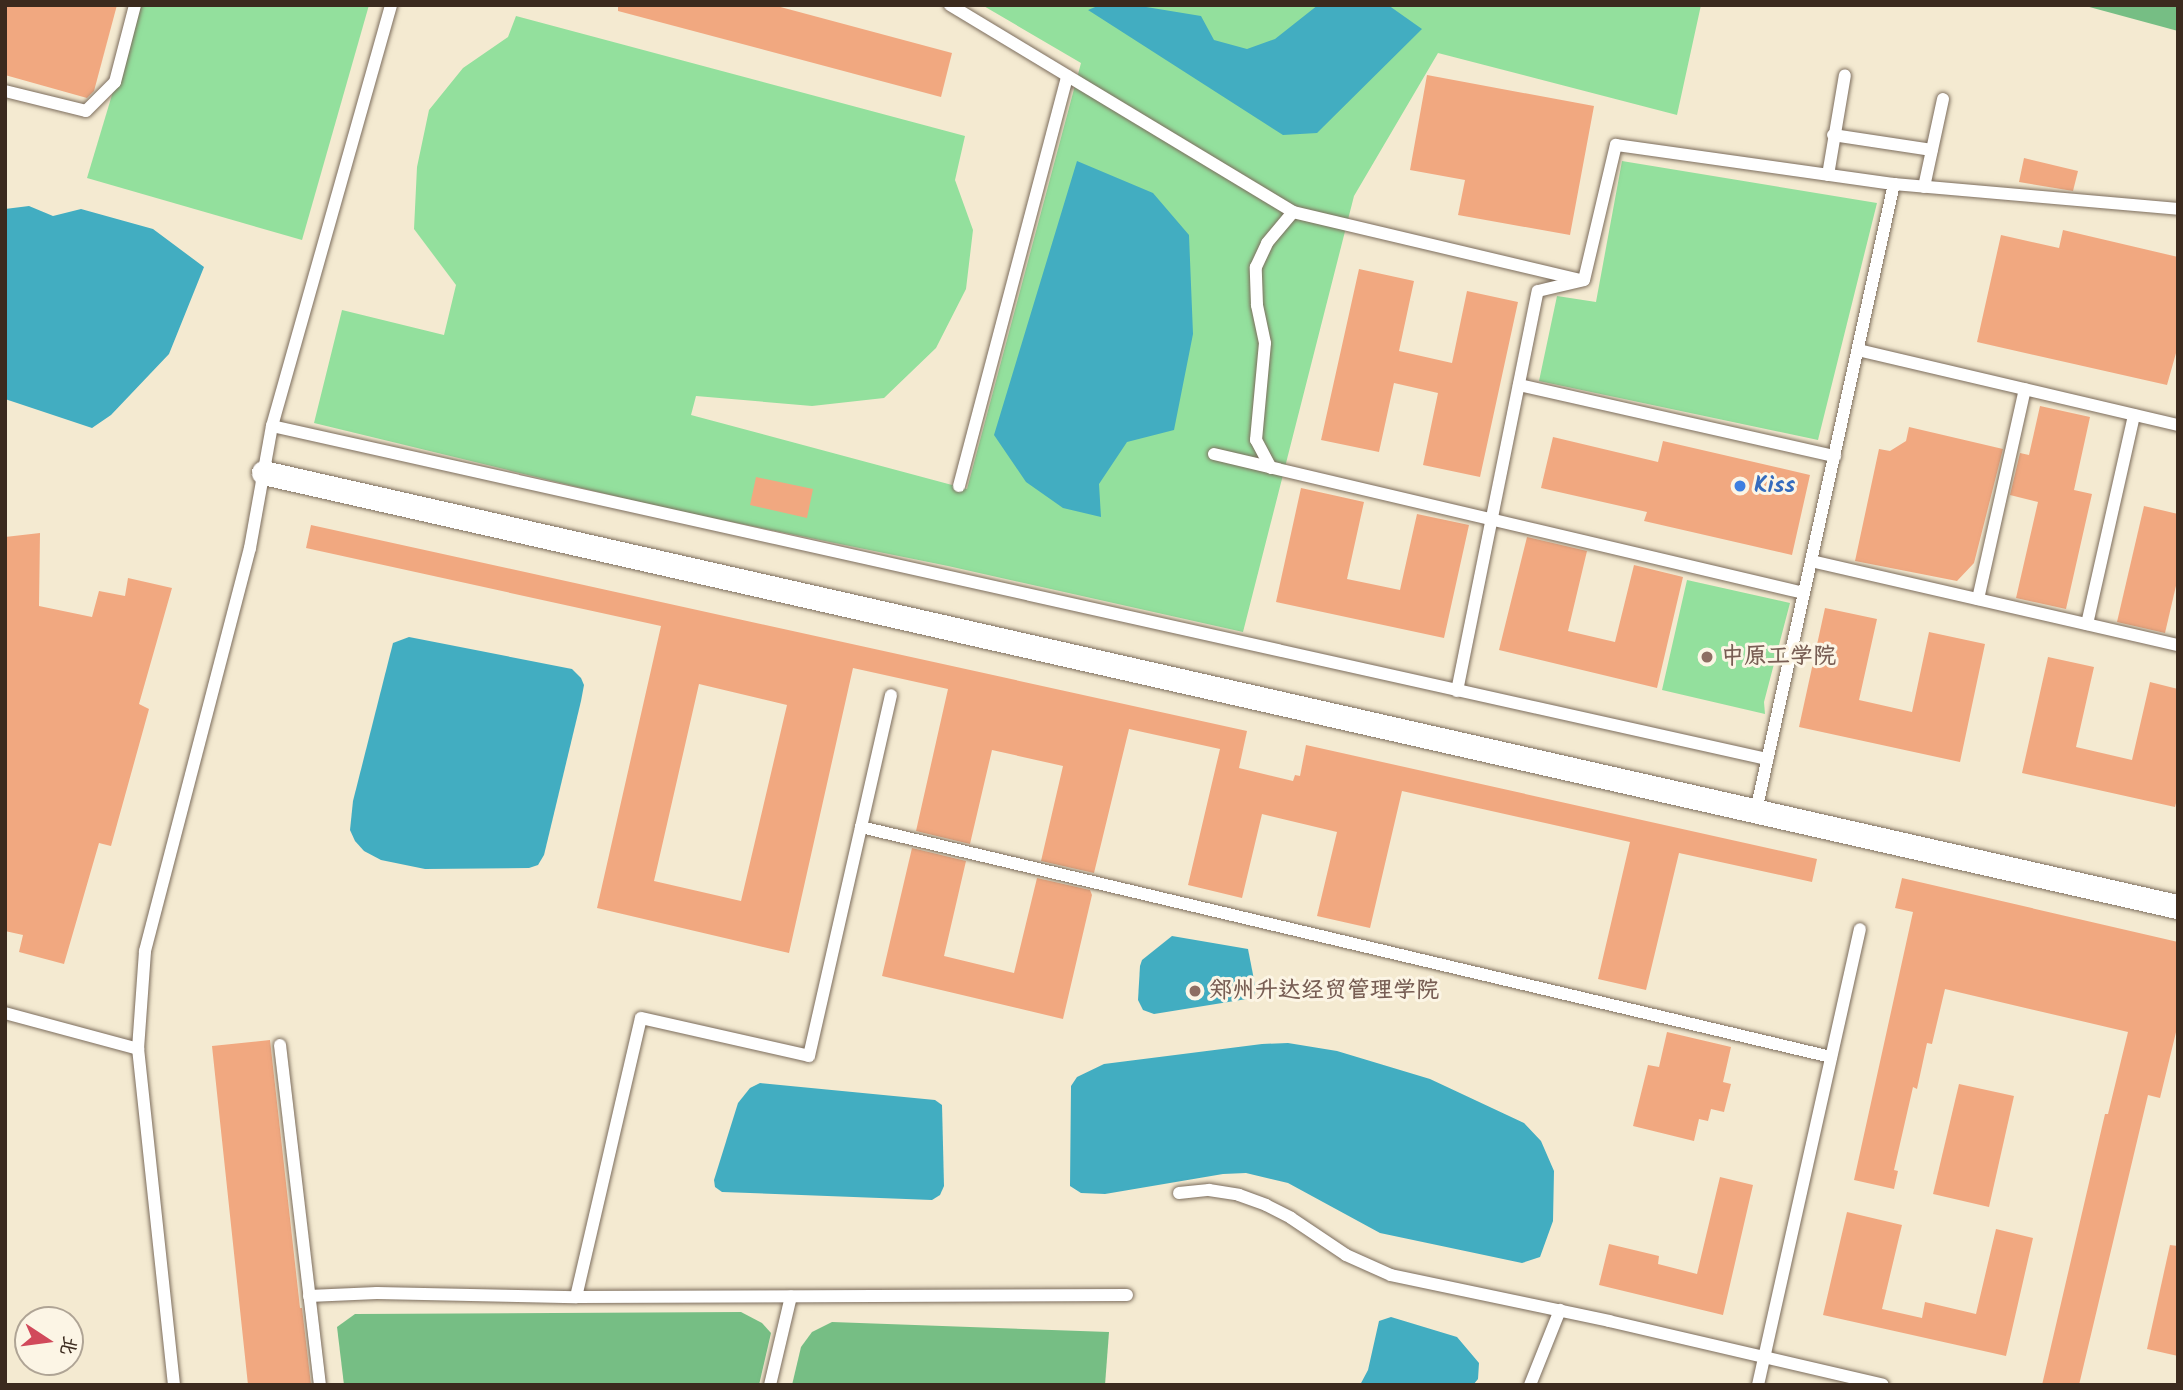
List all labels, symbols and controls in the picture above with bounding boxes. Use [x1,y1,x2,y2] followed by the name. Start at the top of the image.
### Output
[1754,472,1795,500] place label: Kiss
[1732,478,1748,494] marker: Kiss
[1721,643,1836,671] place label: 中原工学院
[1699,649,1715,665] marker: 中原工学院
[1209,977,1439,1005] place label: 郑州升达经贸管理学院
[1187,983,1203,999] marker: 郑州升达经贸管理学院
[14,1306,84,1376] north arrow
[51,1333,84,1358] text: 北

